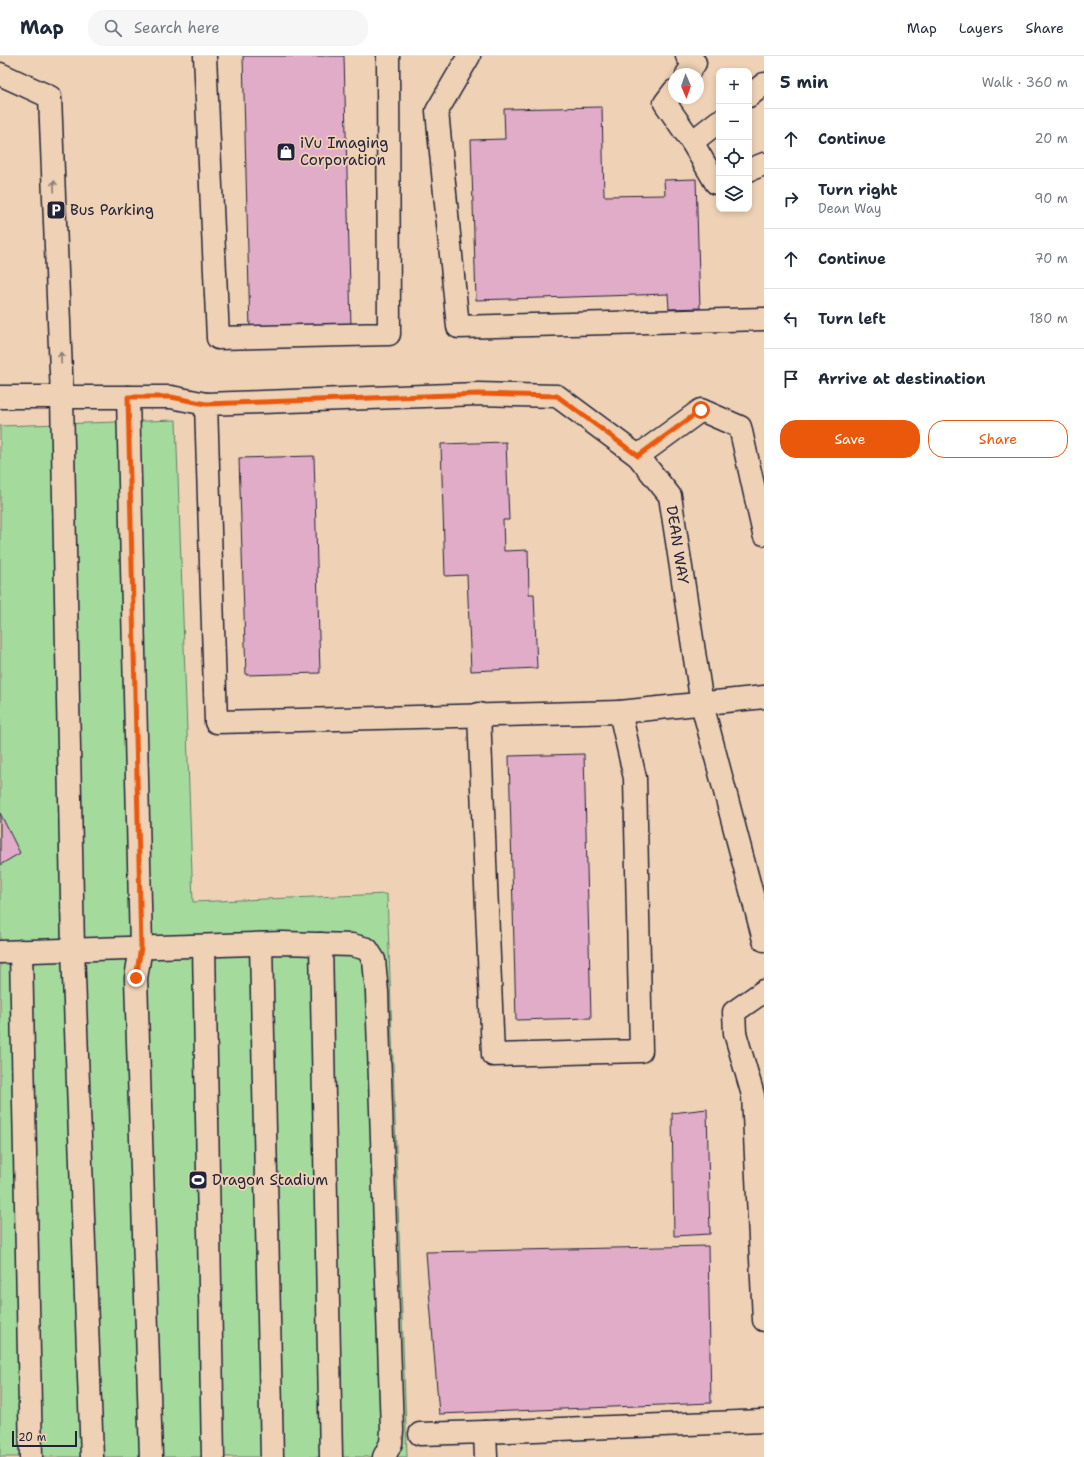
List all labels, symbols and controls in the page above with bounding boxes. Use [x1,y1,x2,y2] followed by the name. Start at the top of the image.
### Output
[88,10,368,46] search box
[20,15,64,40] text: Map
[102,17,124,39] icon: search
[134,18,220,38] text: Search here
[907,19,937,37] text: Map
[959,19,1003,37] text: Layers
[1025,19,1064,37] text: Share
[668,68,704,104] north arrow
[716,68,752,212] map controls
[716,68,752,104] button: +
[780,71,828,93] text: 5 min
[982,74,1068,91] text: Walk · 360 m
[716,104,752,140] button: −
[780,128,802,150] icon: ahead
[818,129,886,149] text: Continue
[1035,130,1068,147] text: 20 m
[300,133,388,170] place label: iVu Imaging Corporation
[716,140,752,176] button: locate
[275,141,297,163] shop icon: iVu Imaging Corporation
[716,176,752,212] button: layers
[50,180,57,193] one-way arrow
[818,180,898,200] text: Turn right
[780,188,802,210] icon: right
[1034,190,1068,207] text: 90 m
[45,199,67,221] parking icon: Bus Parking
[70,200,154,220] place label: Bus Parking
[818,200,881,217] text: Dean Way
[780,248,802,270] icon: ahead
[818,249,886,269] text: Continue
[1034,250,1068,267] text: 70 m
[780,308,802,330] icon: left
[818,309,886,329] text: Turn left
[1029,310,1068,327] text: 180 m
[57,352,64,365] one-way arrow
[780,368,802,390] icon: arrive
[818,369,986,389] text: Arrive at destination
[692,401,710,419] route start
[780,420,920,458] button: Save
[928,420,1068,458] button: Share
[662,504,693,586] street label: DEAN WAY
[127,969,145,987] route end
[187,1169,209,1191] sports icon: Dragon Stadium
[212,1170,328,1190] place label: Dragon Stadium
[12,1429,77,1448] scale bar
[18,1430,46,1445] text: 20 m

